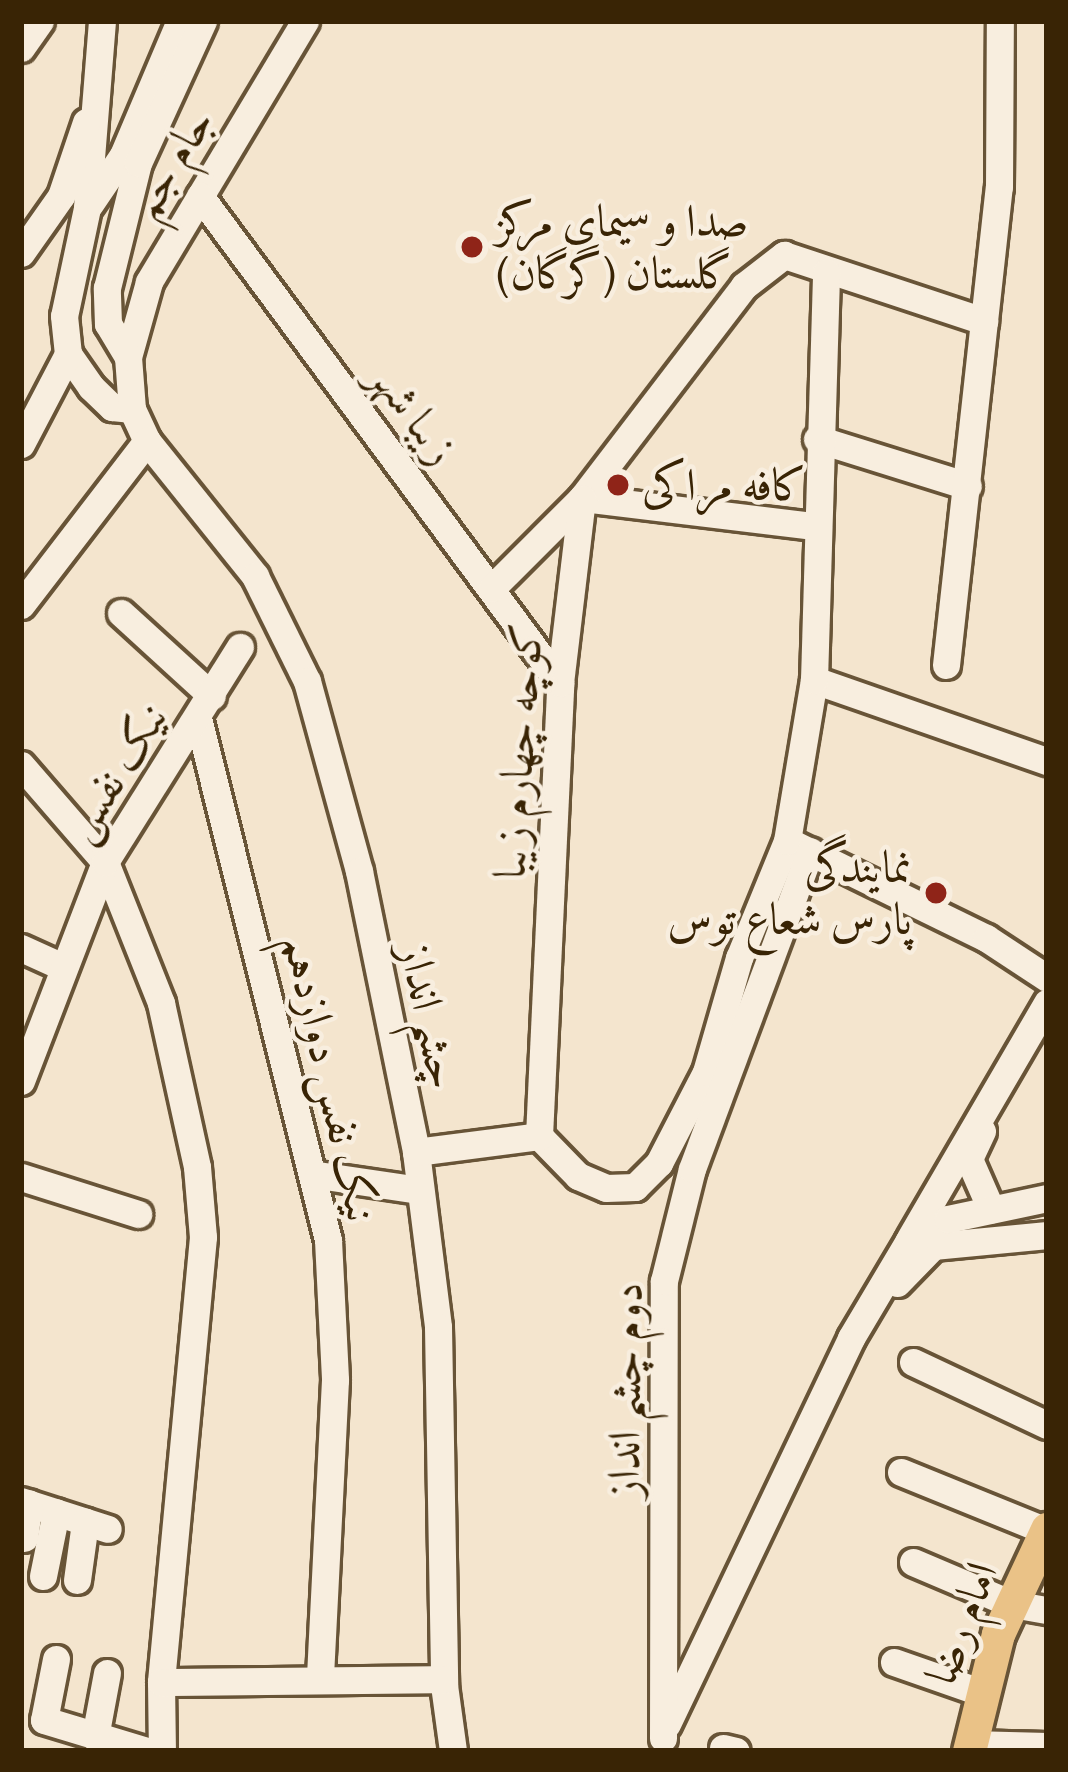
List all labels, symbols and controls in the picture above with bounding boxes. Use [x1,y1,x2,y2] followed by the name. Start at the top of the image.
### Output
[117,98,225,228] street label: جام جم
[496,194,748,300] place label: صدا و سیمای مرکز گلستان (گرگان)
[459,234,485,260] marker: صدا و سیمای مرکز گلستان (گرگان)
[358,351,470,475] street label: زیبا شهر
[642,458,807,512] place label: کافه مراکی
[605,472,631,498] marker: کافه مراکی
[482,621,554,881] street label: کوچه چهارم زیبا
[51,692,179,852] street label: نیک نفس
[667,840,912,946] place label: نمایندگی پارس شعاع توس
[923,880,949,906] marker: نمایندگی پارس شعاع توس
[272,929,390,1227] street label: نیک نفس دوازدهم
[388,938,472,1094] street label: چشم انداز
[596,1282,654,1498] street label: دوم چشم انداز
[913,1554,1009,1692] street label: امام رضا

